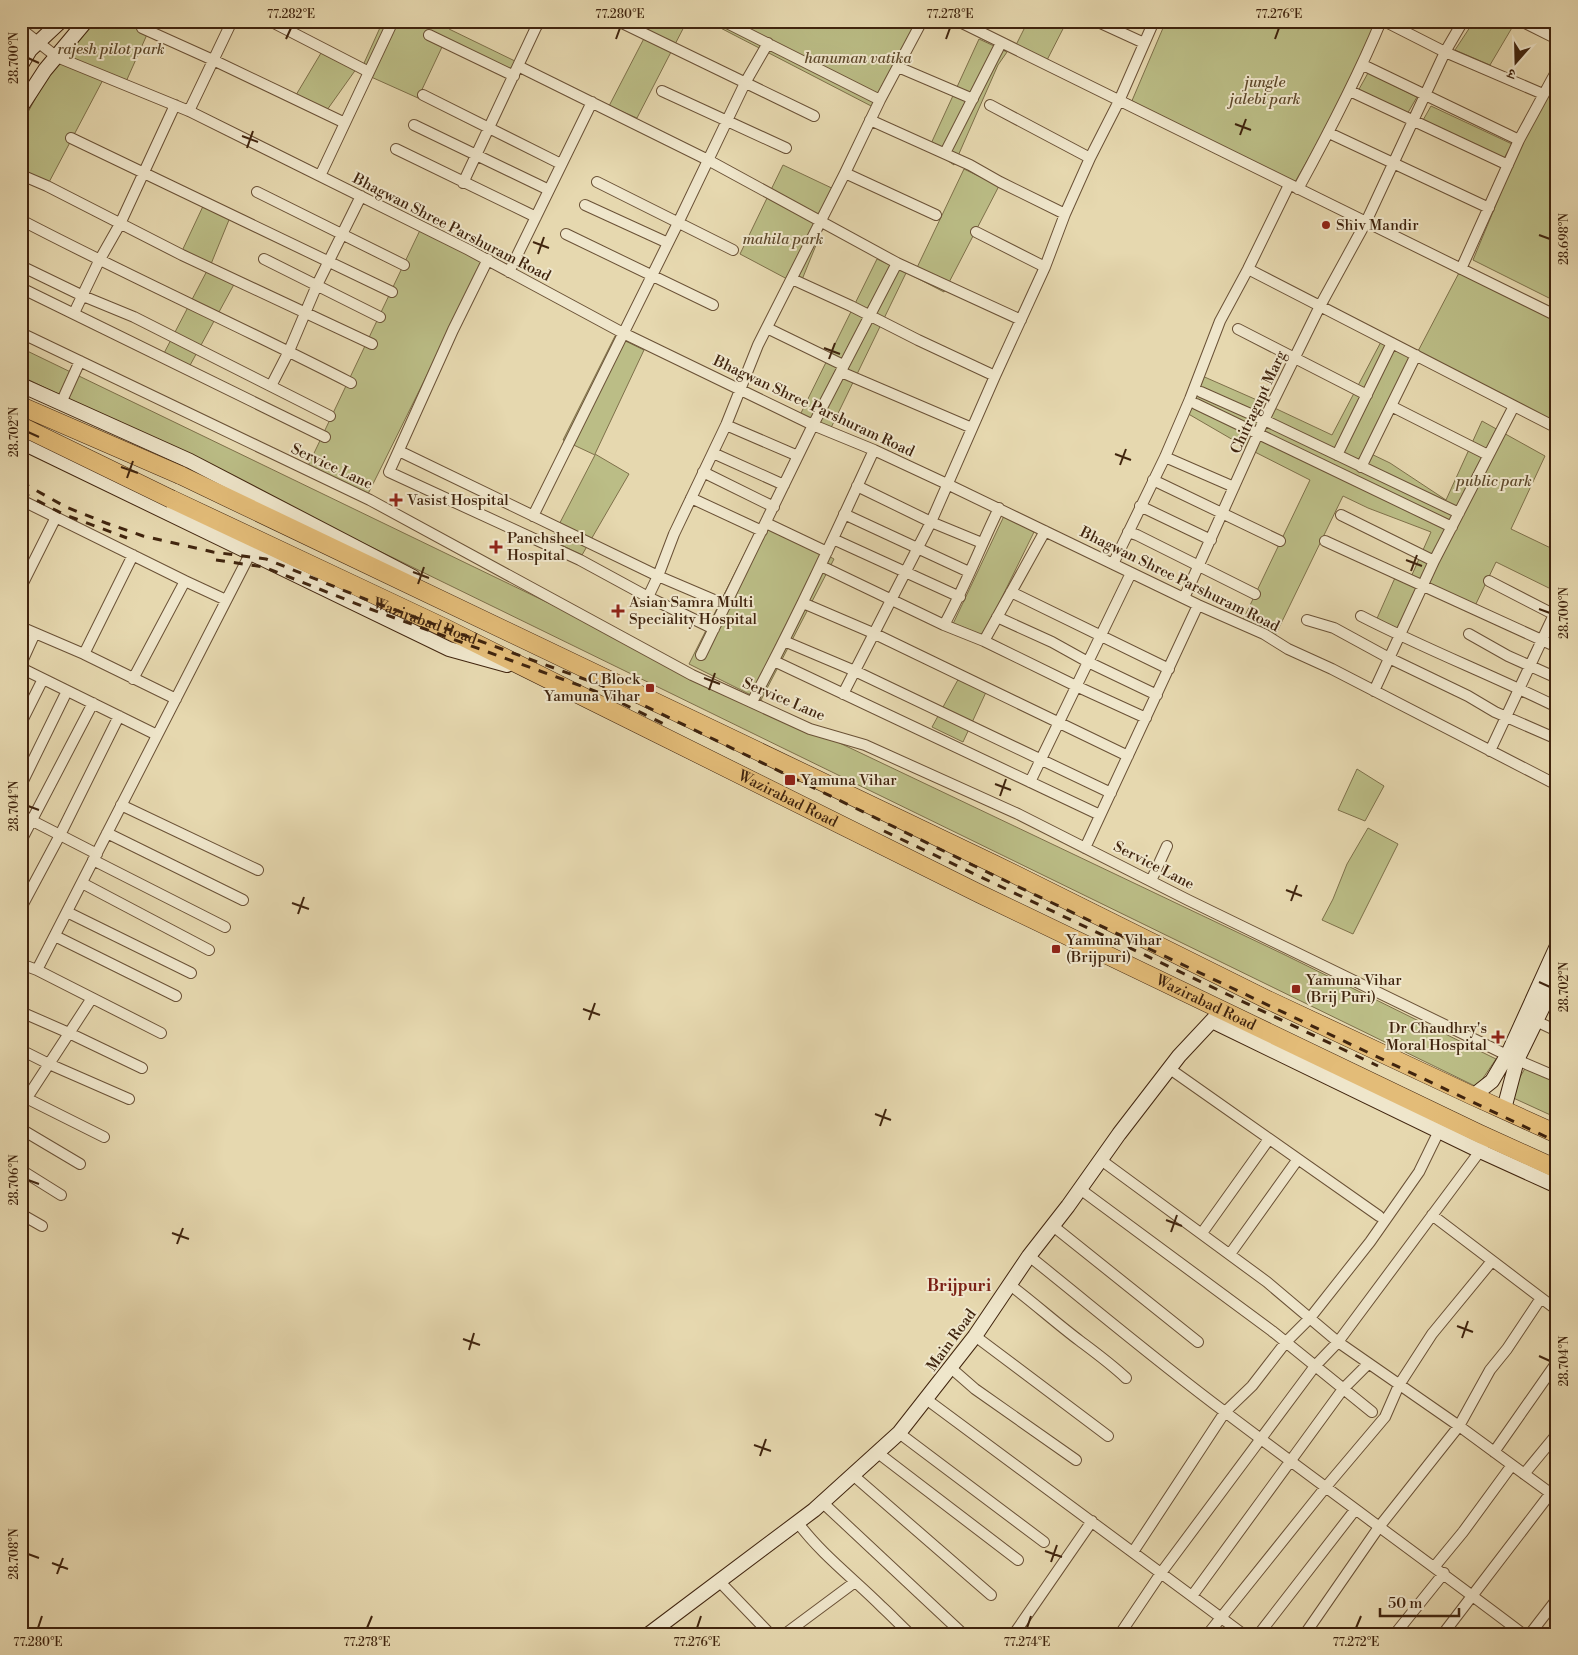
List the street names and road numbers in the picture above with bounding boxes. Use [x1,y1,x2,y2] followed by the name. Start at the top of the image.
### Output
[349,169,554,286] street label: Bhagwan Shree Parshuram Road
[1226,347,1291,457] street label: Chitragupt Marg
[709,351,918,462] street label: Bhagwan Shree Parshuram Road
[288,439,376,494] street label: Service Lane
[1076,522,1283,636] street label: Bhagwan Shree Parshuram Road
[370,594,480,649] street label: Wazirabad Road
[740,674,828,725] street label: Service Lane
[734,766,841,832] street label: Wazirabad Road
[1110,837,1197,894] street label: Service Lane
[1152,970,1259,1035] street label: Wazirabad Road
[922,1305,981,1375] street label: Main Road

